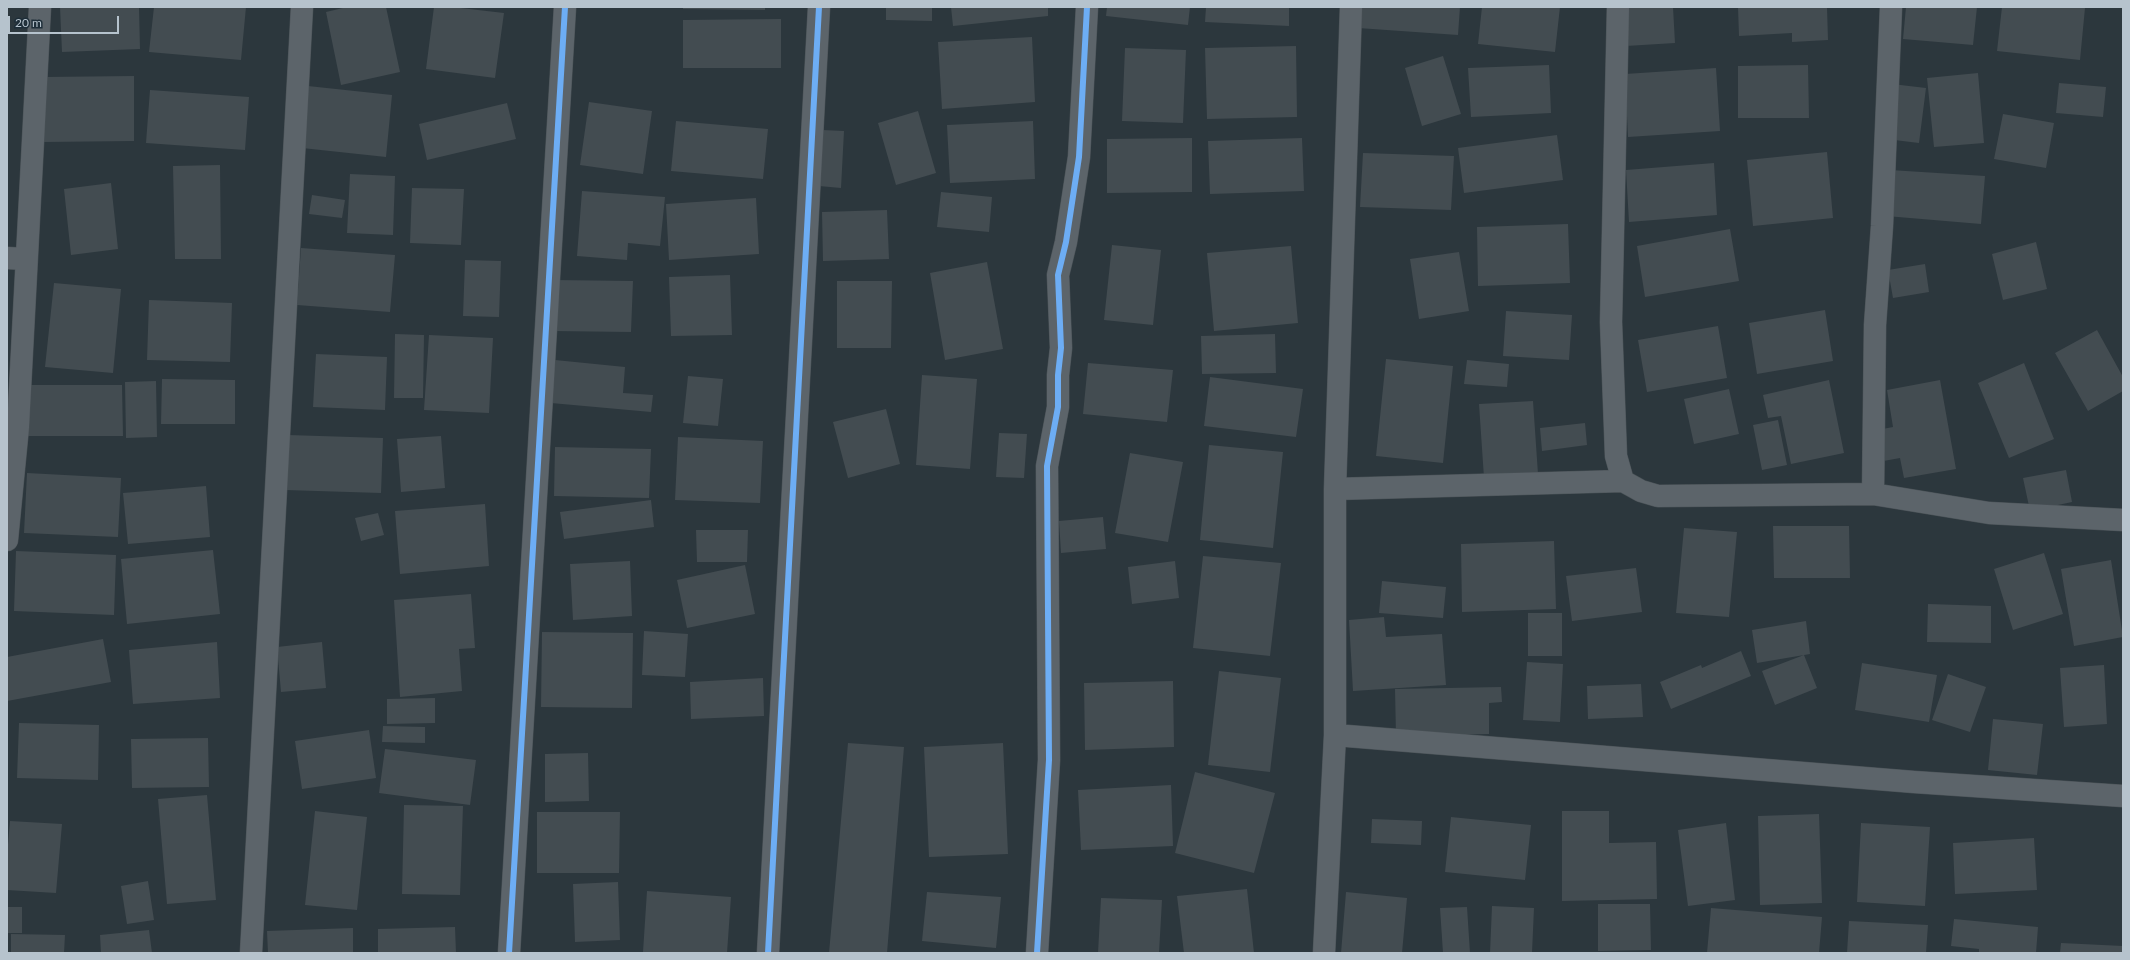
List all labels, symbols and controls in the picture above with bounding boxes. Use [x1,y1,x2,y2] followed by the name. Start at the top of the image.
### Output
[10,8,121,34] scale bar
[15,15,42,30] text: 20 m

